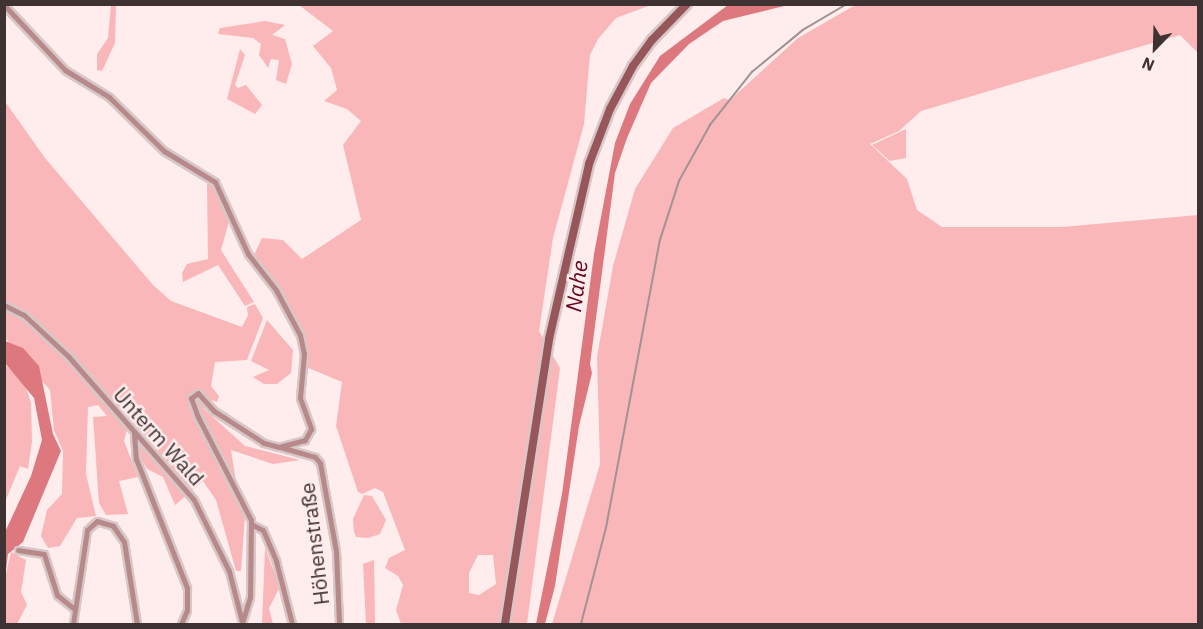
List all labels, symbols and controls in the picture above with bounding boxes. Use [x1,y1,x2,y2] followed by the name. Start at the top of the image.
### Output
[1125,18,1185,78] north arrow
[1139,53,1157,76] text: N
[559,259,593,313] water label: Nahe
[108,382,210,490] street label: Unterm Wald
[294,481,334,607] street label: Höhenstraße

